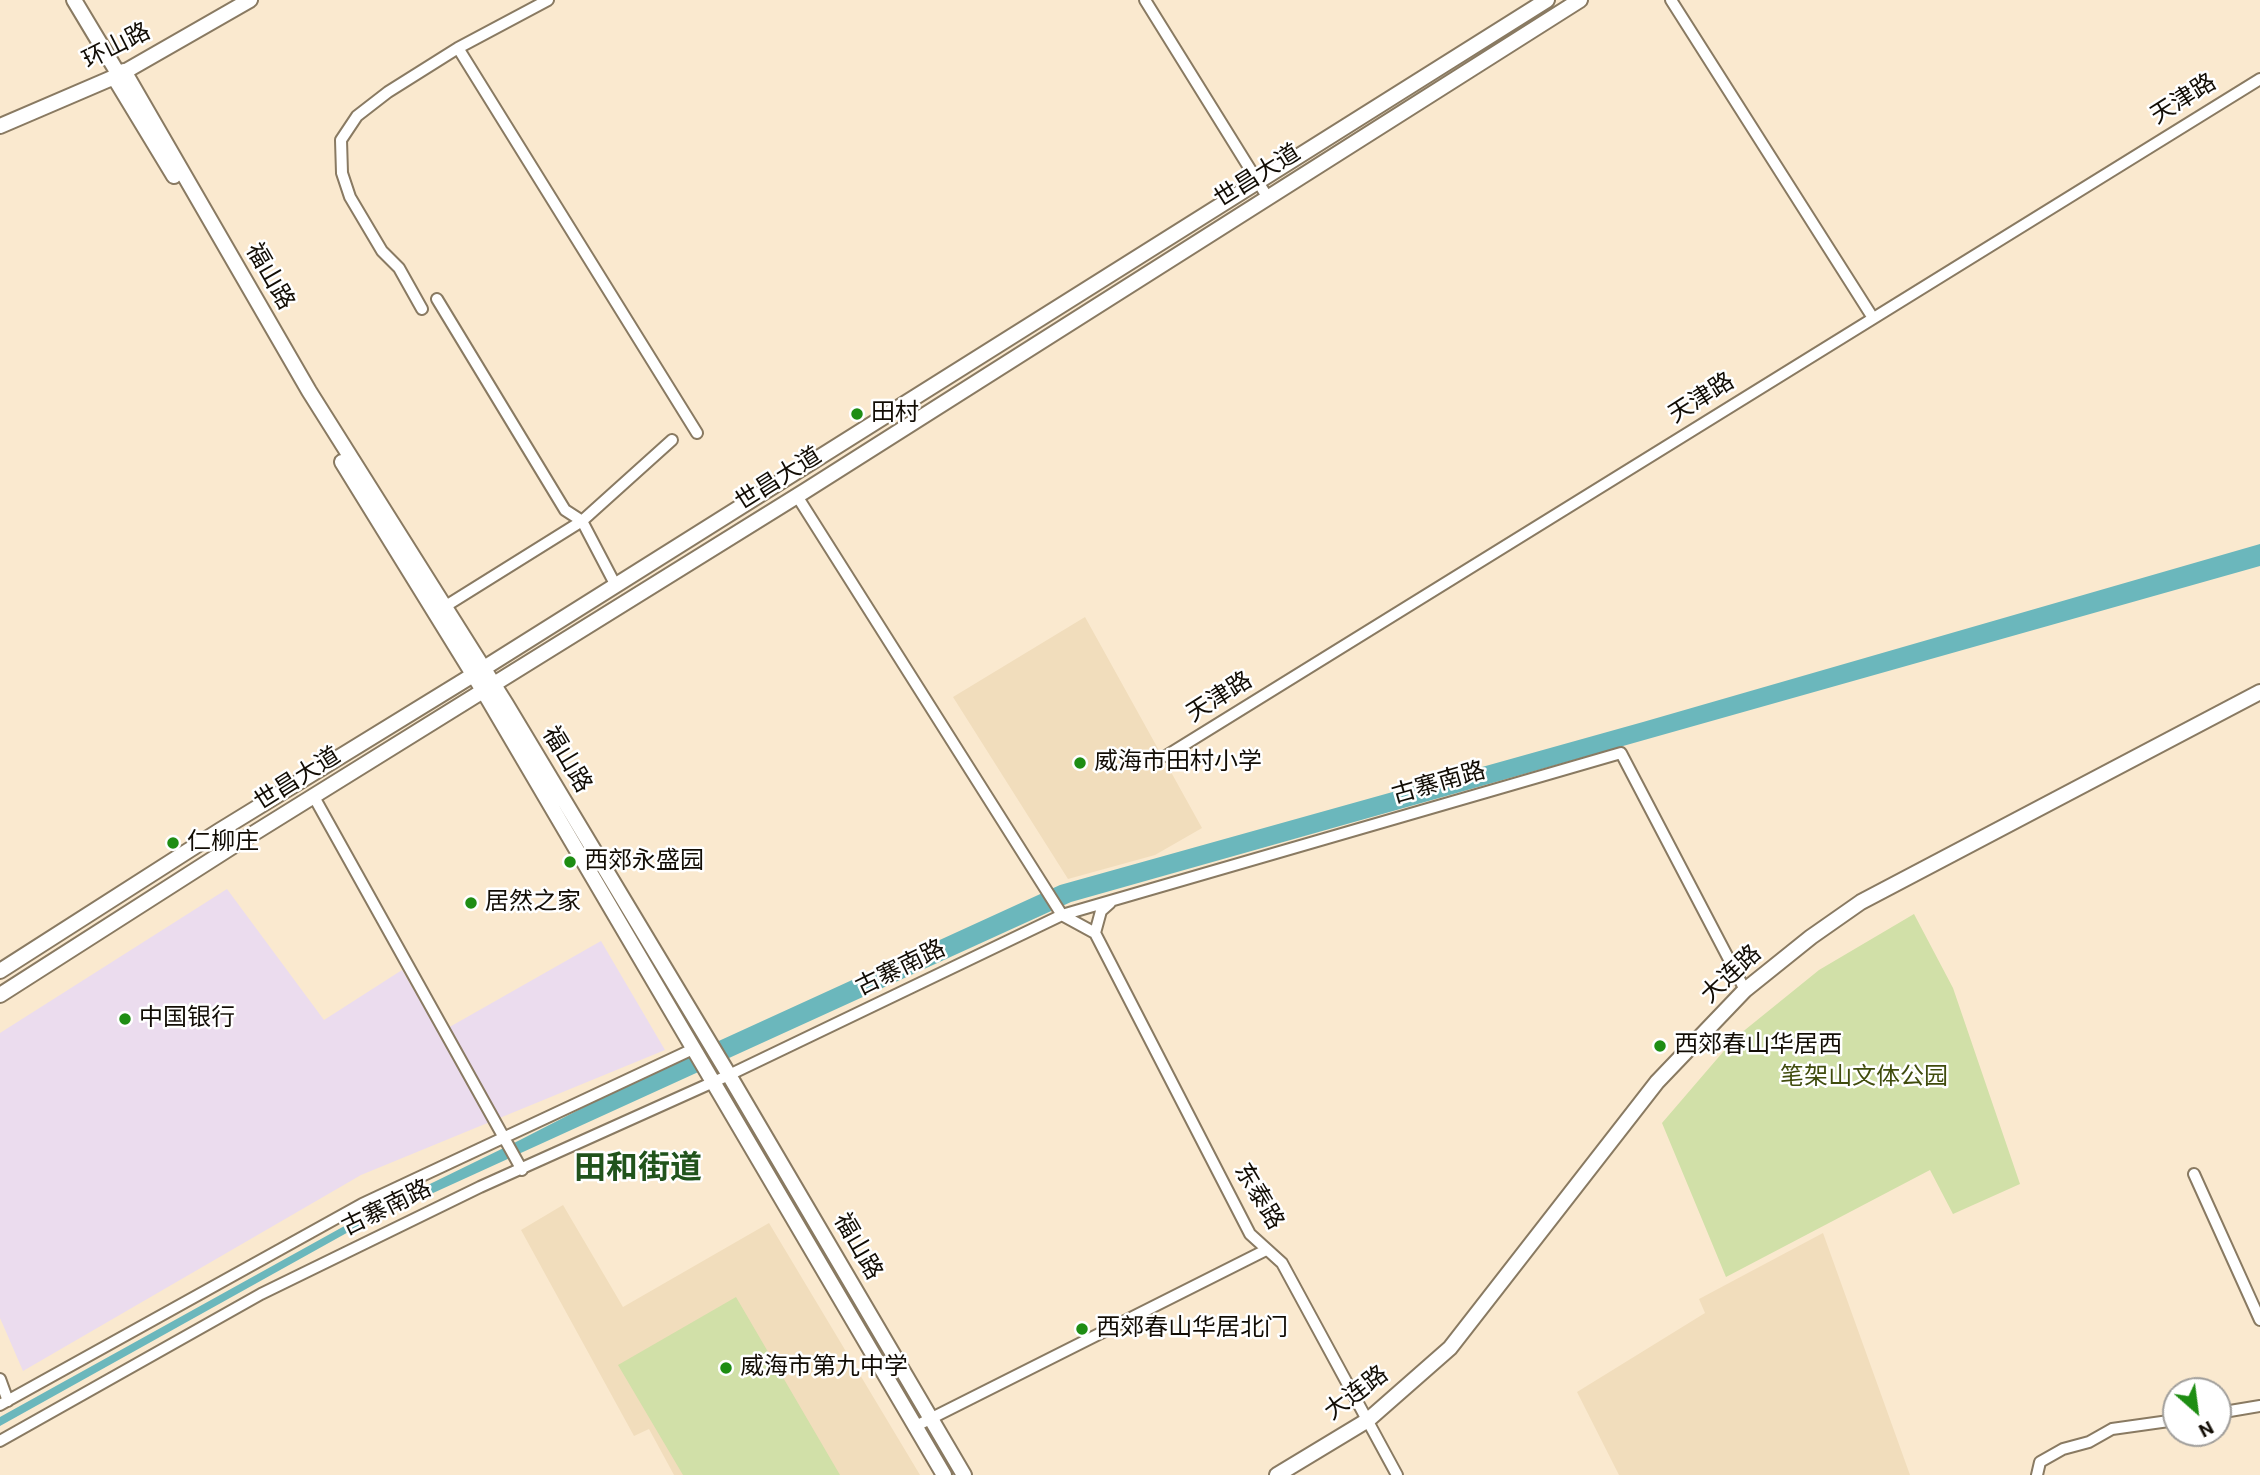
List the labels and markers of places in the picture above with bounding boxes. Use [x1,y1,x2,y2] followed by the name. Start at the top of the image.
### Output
[871,400,919,428] place label: 田村
[849,406,865,422] marker: 田村
[1094,749,1262,777] place label: 威海市田村小学
[1072,755,1088,771] marker: 威海市田村小学
[187,829,259,857] place label: 仁柳庄
[165,835,181,851] marker: 仁柳庄
[584,848,704,876] place label: 西郊永盛园
[562,854,578,870] marker: 西郊永盛园
[485,889,581,917] place label: 居然之家
[463,895,479,911] marker: 居然之家
[139,1005,235,1033] place label: 中国银行
[117,1011,133,1027] marker: 中国银行
[1674,1032,1842,1060] place label: 西郊春山华居西
[1652,1038,1668,1054] marker: 西郊春山华居西
[1096,1315,1288,1343] place label: 西郊春山华居北门
[1074,1321,1090,1337] marker: 西郊春山华居北门
[740,1354,908,1382] place label: 威海市第九中学
[718,1360,734,1376] marker: 威海市第九中学

